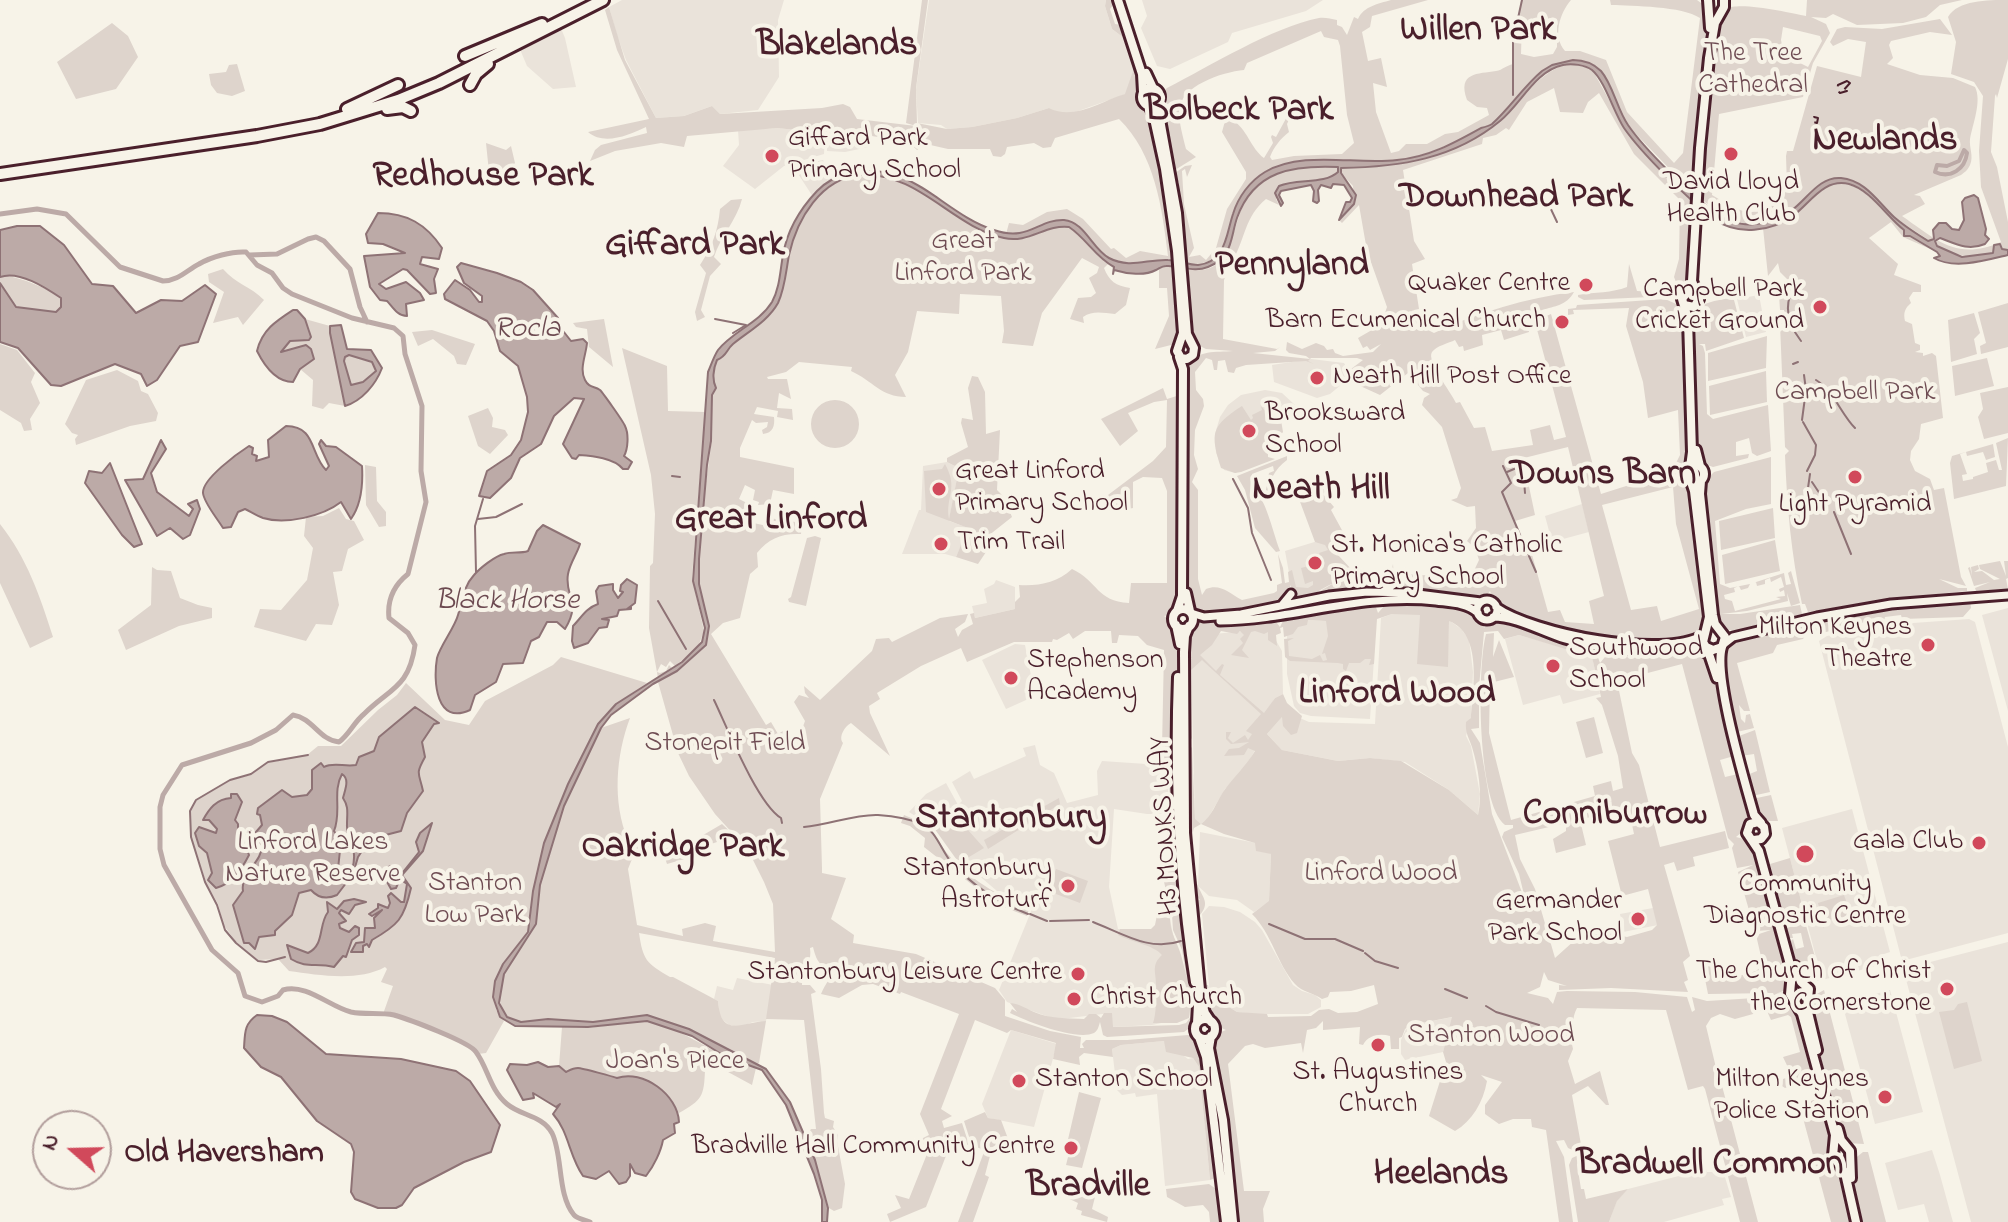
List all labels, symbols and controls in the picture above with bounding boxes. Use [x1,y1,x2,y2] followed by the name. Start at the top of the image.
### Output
[1400,11,1556,55] district label: Willen Park
[756,26,918,70] district label: Blakelands
[1698,38,1808,104] park label: The Tree Cathedral
[1145,91,1333,135] district label: Bolbeck Park
[1812,121,1958,165] district label: Newlands
[788,123,961,189] place label: Giffard Park Primary School
[1722,145,1740,163] marker: David Lloyd Health Club
[763,147,781,165] marker: Giffard Park Primary School
[372,157,594,201] district label: Redhouse Park
[1663,167,1799,233] place label: David Lloyd Health Club
[1399,178,1633,222] district label: Downhead Park
[605,226,785,270] district label: Giffard Park
[894,226,1032,292] park label: Great Linford Park
[1215,246,1369,290] district label: Pennyland
[1408,268,1570,302] place label: Quaker Centre
[1635,274,1804,340] place label: Campbell Park Cricket Ground
[1577,276,1595,294] marker: Quaker Centre
[1811,298,1829,316] marker: Campbell Park Cricket Ground
[1266,305,1546,339] place label: Barn Ecumenical Church
[494,313,560,349] water label: Rocla
[1553,313,1571,331] marker: Barn Ecumenical Church
[1333,361,1572,395] place label: Neath Hill Post Office
[1308,369,1326,387] marker: Neath Hill Post Office
[1775,377,1935,411] park label: Campbell Park
[1265,398,1405,464] place label: Brooksward School
[1240,422,1258,440] marker: Brooksward School
[1510,455,1696,499] district label: Downs Barn
[955,456,1128,522] place label: Great Linford Primary School
[1846,468,1864,486] marker: Light Pyramid
[1252,470,1390,514] district label: Neath Hill
[930,480,948,498] marker: Great Linford Primary School
[1779,489,1931,523] place label: Light Pyramid
[675,500,867,544] district label: Great Linford
[957,527,1065,561] place label: Trim Trail
[1331,530,1562,596] place label: St. Monica's Catholic Primary School
[932,535,950,553] marker: Trim Trail
[1306,554,1324,572] marker: St. Monica's Catholic Primary School
[435,585,579,621] water label: Black Horse
[1758,612,1912,678] place label: Milton Keynes Theatre
[1569,633,1703,699] place label: Southwood School
[1919,636,1937,654] marker: Milton Keynes Theatre
[1027,645,1164,711] place label: Stephenson Academy
[1544,657,1562,675] marker: Southwood School
[1002,669,1020,687] marker: Stephenson Academy
[1299,674,1495,718] district label: Linford Wood
[644,728,806,762] park label: Stonepit Field
[1146,736,1188,916] street label: H3 MONKS WAY
[1523,795,1707,839] district label: Conniburrow
[915,799,1107,843] district label: Stantonbury
[1853,826,1963,860] place label: Gala Club
[225,827,401,893] park label: Linford Lakes Nature Reserve
[581,828,785,872] district label: Oakridge Park
[1970,834,1988,852] marker: Gala Club
[1794,843,1816,865] marker: Community Diagnostic Centre
[903,853,1052,919] place label: Stantonbury Astroturf
[1304,858,1458,892] park label: Linford Wood
[425,868,525,934] park label: Stanton Low Park
[1704,869,1906,935] place label: Community Diagnostic Centre
[1059,877,1077,895] marker: Stantonbury Astroturf
[1488,886,1622,952] place label: Germander Park School
[1629,910,1647,928] marker: Germander Park School
[1695,956,1931,1022] place label: The Church of Christ the Cornerstone
[747,957,1062,991] place label: Stantonbury Leisure Centre
[1069,965,1087,983] marker: Stantonbury Leisure Centre
[1938,980,1956,998] marker: The Church of Christ the Cornerstone
[1090,982,1242,1016] place label: Christ Church
[1065,990,1083,1008] marker: Christ Church
[1407,1020,1575,1054] park label: Stanton Wood
[1369,1036,1387,1054] marker: St. Augustines Church
[606,1046,744,1080] park label: Joan's Piece
[1292,1057,1464,1123] place label: St. Augustines Church
[1035,1064,1213,1098] place label: Stanton School
[1714,1064,1869,1130] place label: Milton Keynes Police Station
[1010,1072,1028,1090] marker: Stanton School
[1876,1088,1894,1106] marker: Milton Keynes Police Station
[32,1110,112,1190] north arrow
[34,1130,69,1155] text: N
[692,1131,1055,1165] place label: Bradville Hall Community Centre
[124,1137,324,1175] district label: Old Haversham
[1062,1139,1080,1157] marker: Bradville Hall Community Centre
[1577,1145,1843,1189] district label: Bradwell Common
[1374,1155,1508,1199] district label: Heelands
[1026,1167,1150,1211] district label: Bradville

